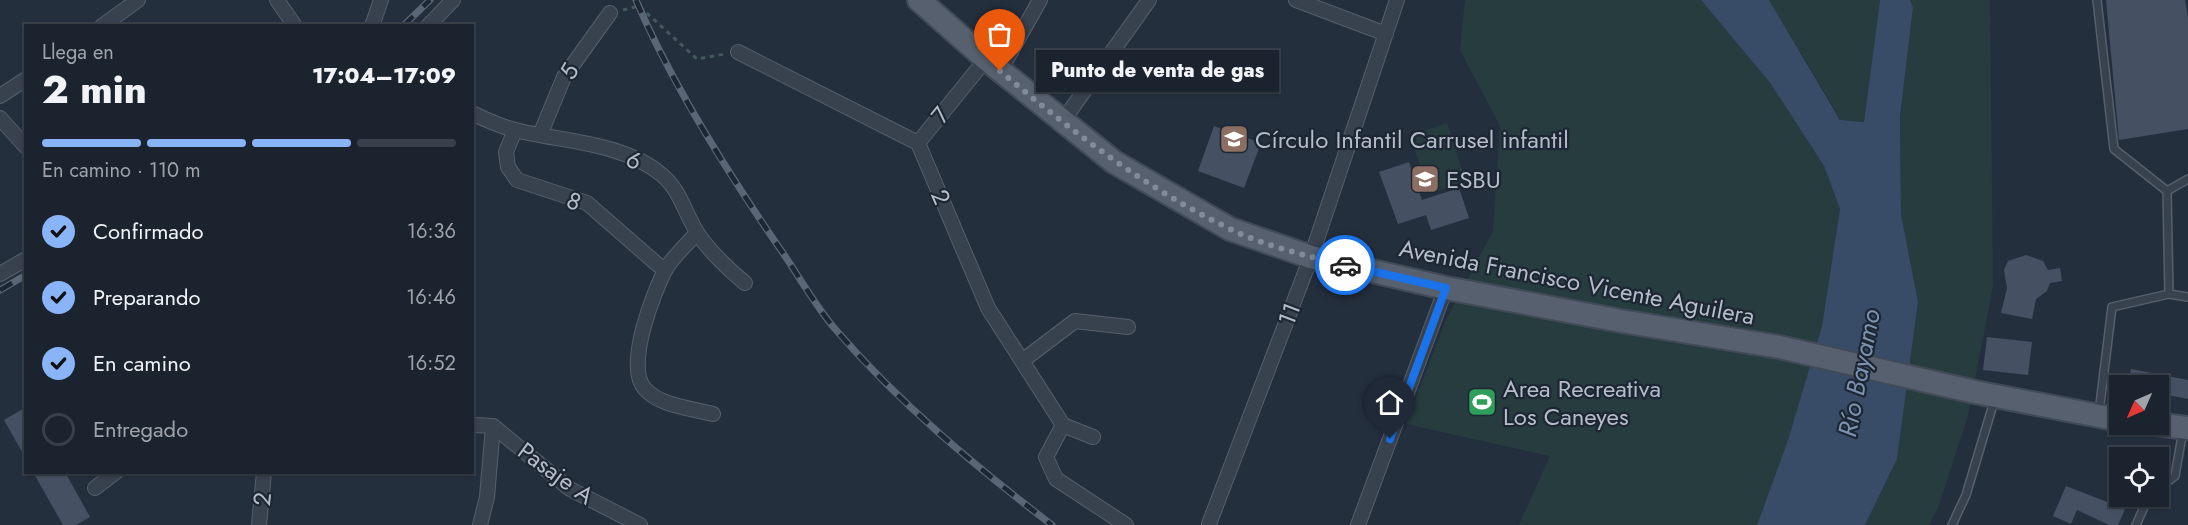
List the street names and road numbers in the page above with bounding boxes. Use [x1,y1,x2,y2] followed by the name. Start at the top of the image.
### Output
[551,56,587,86] street label: 5
[922,99,958,131] street label: 7
[621,141,647,179] street label: 6
[561,182,587,220] street label: 8
[922,184,960,210] street label: 2
[1396,230,1758,334] street label: Avenida Francisco Vicente Aguilera
[1269,298,1309,330] street label: 11
[511,433,601,513] street label: Pasaje A
[244,490,280,508] street label: 2

